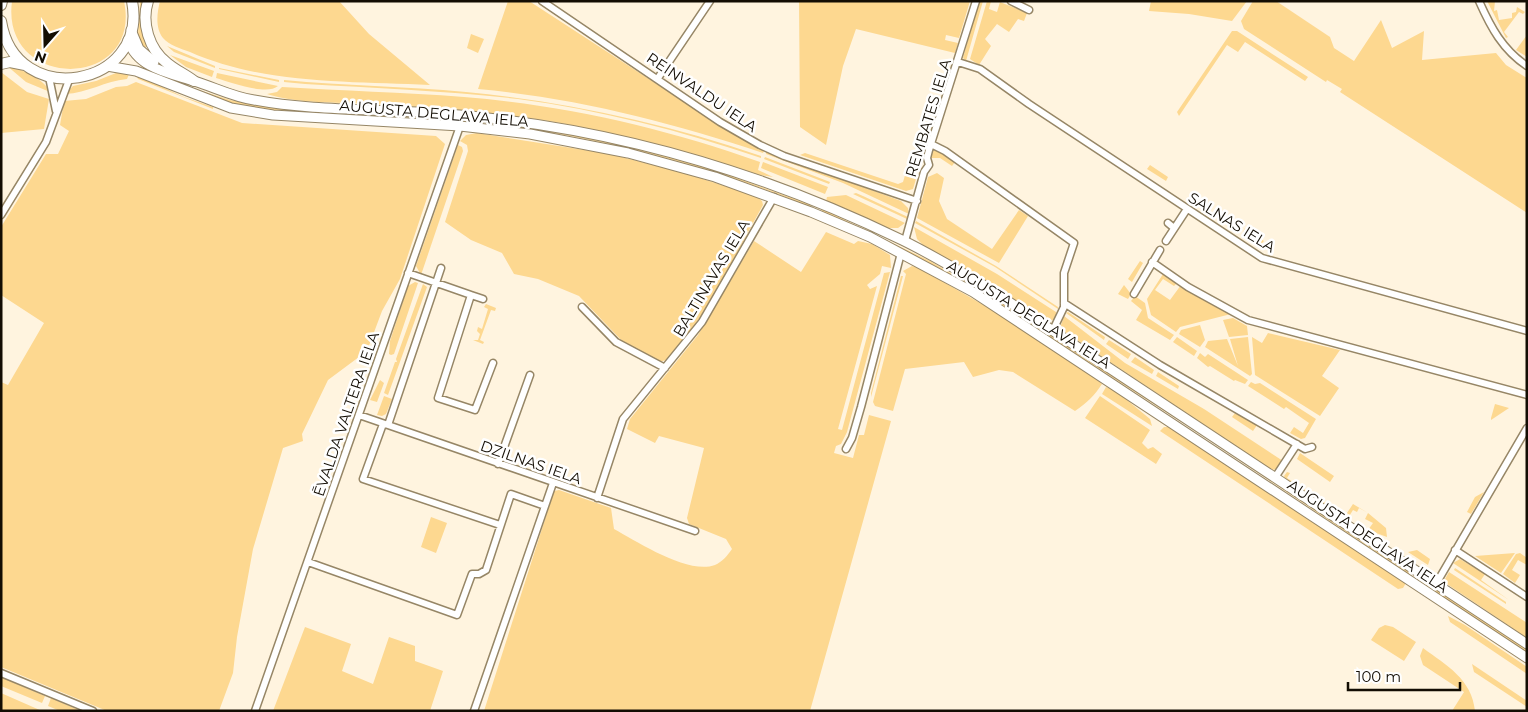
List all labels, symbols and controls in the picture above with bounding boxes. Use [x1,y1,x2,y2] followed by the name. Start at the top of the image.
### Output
[20,20,70,70] north arrow
[32,47,49,68] text: N
[643,48,761,136] street label: REINVALDU IELA
[901,56,955,179] street label: REMBATES IELA
[339,95,529,131] street label: AUGUSTA DEGLAVA IELA
[1185,188,1279,256] street label: SALNAS IELA
[669,216,754,340] street label: BALTINAVAS IELA
[944,256,1115,372] street label: AUGUSTA DEGLAVA IELA
[309,329,383,499] street label: ĒVALDA VALTERA IELA
[478,436,584,488] street label: DZILNAS IELA
[1284,475,1452,597] street label: AUGUSTA DEGLAVA IELA
[1348,660,1460,692] scale bar
[1356,667,1401,686] text: 100 m

